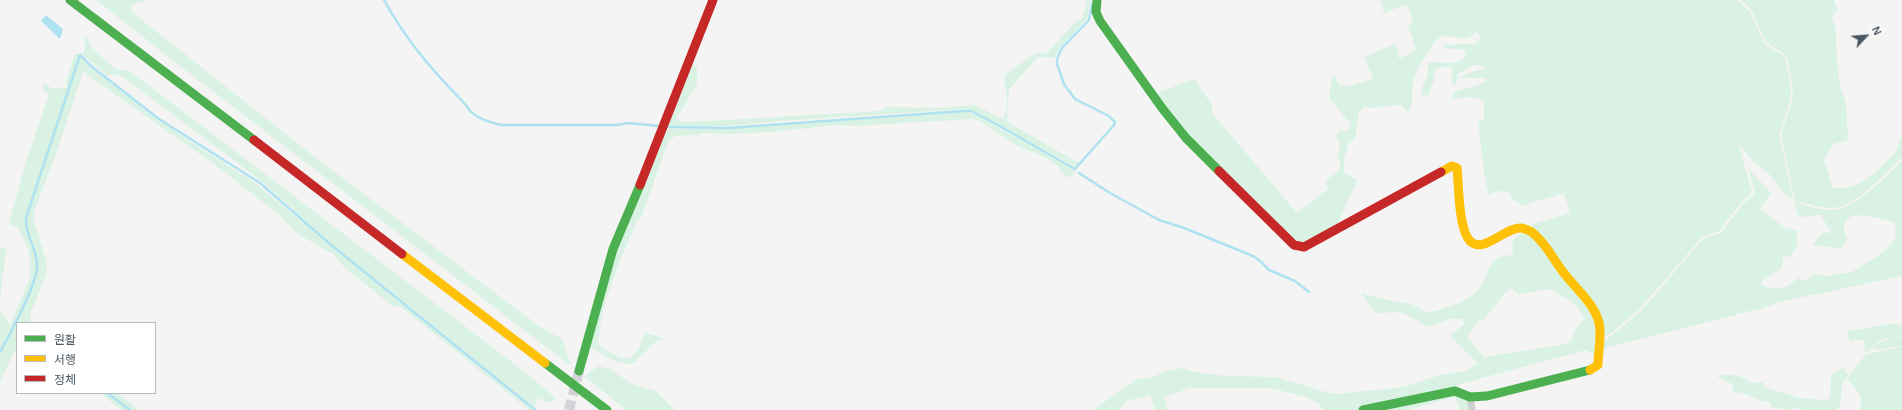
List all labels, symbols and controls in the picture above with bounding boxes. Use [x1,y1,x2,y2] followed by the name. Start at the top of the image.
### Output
[1846,16,1886,56] north arrow
[1870,25,1884,37] text: N
[16,322,156,394] legend
[54,333,76,347] text: 원활
[54,353,76,367] text: 서행
[54,373,76,387] text: 정체

